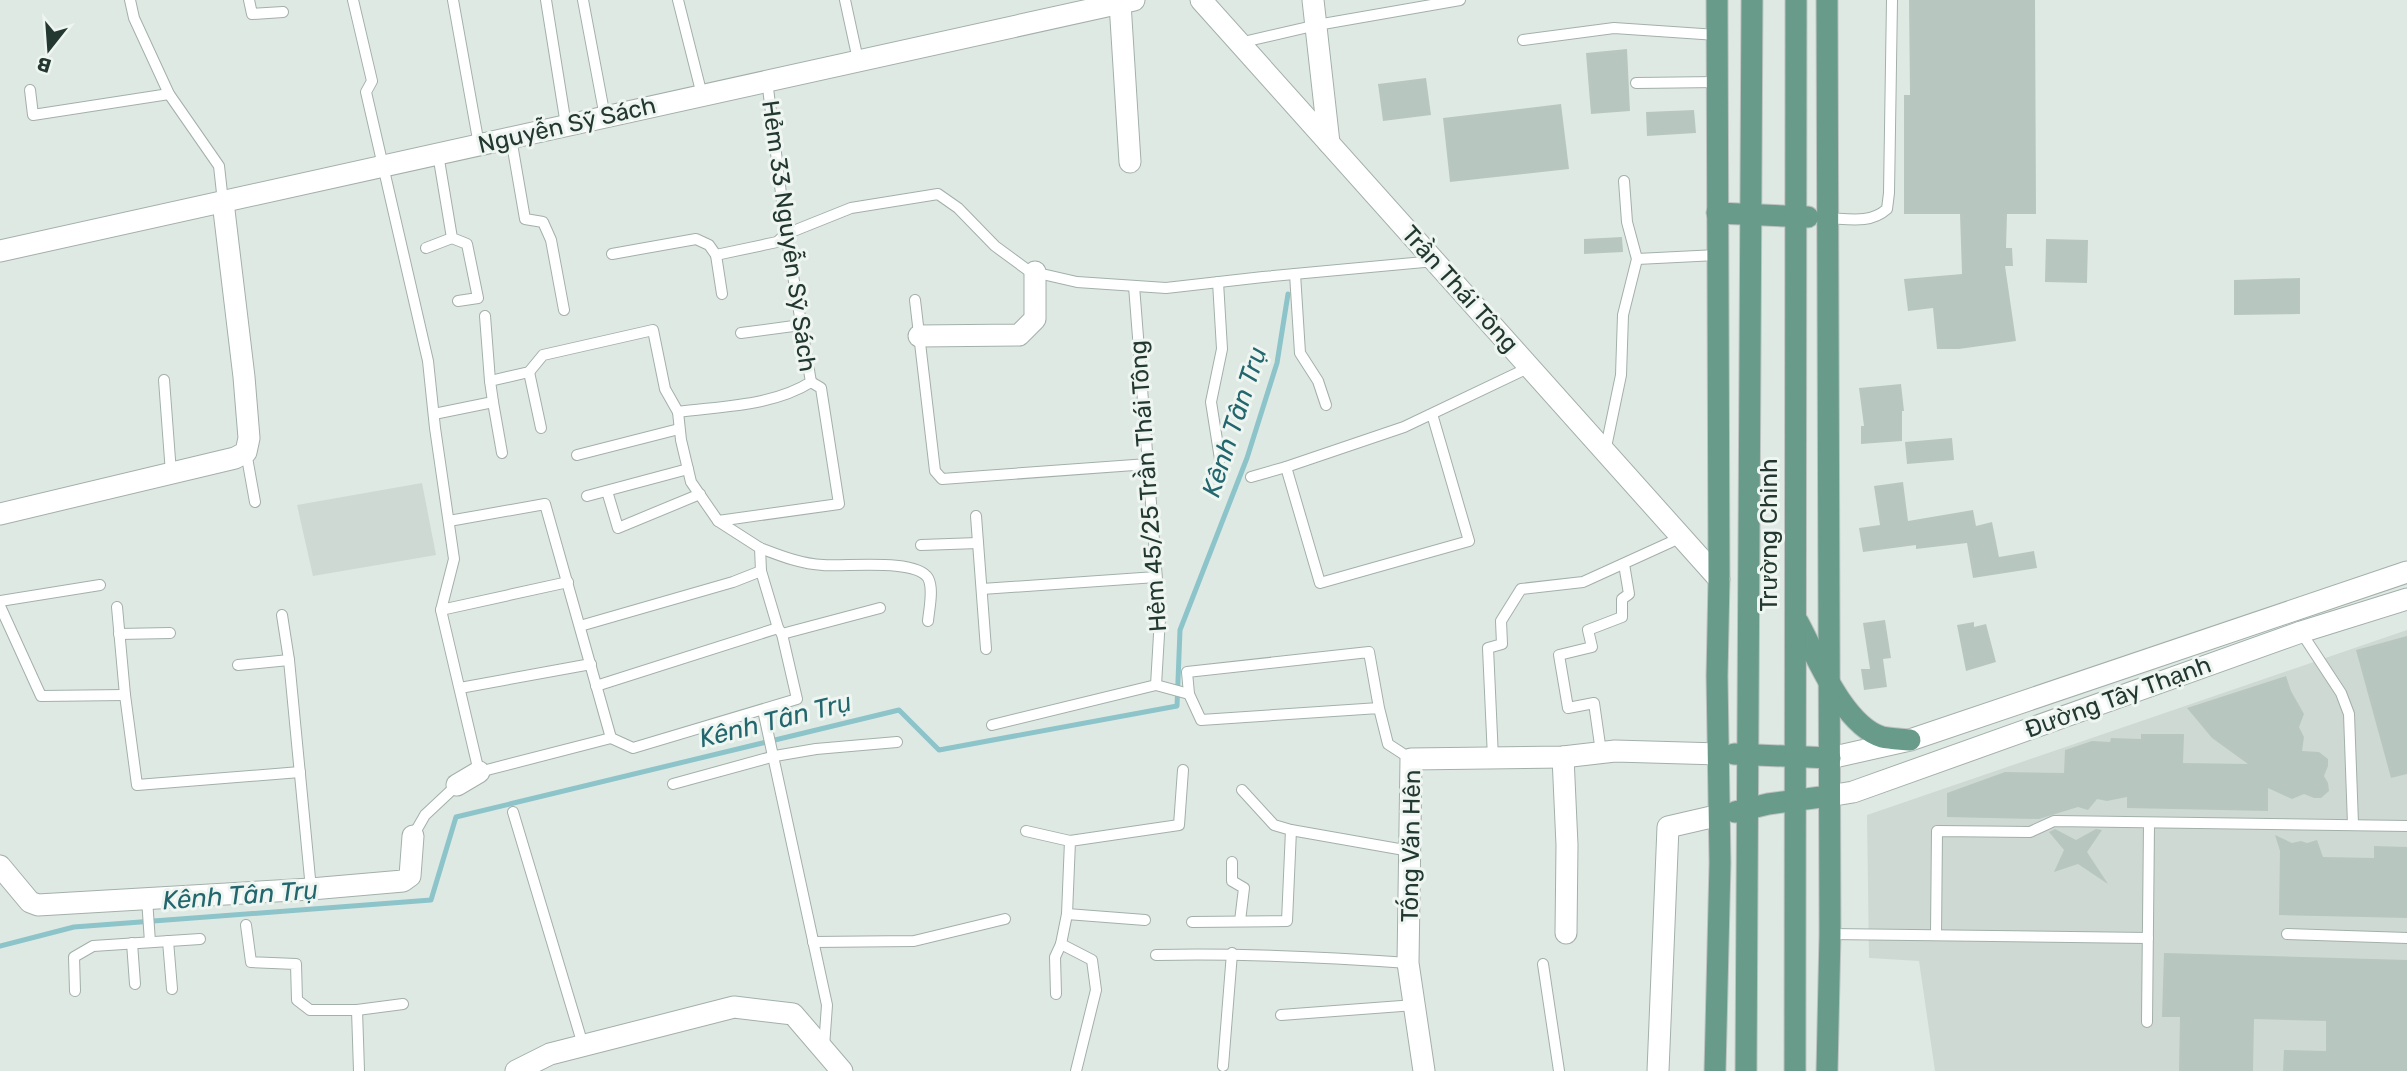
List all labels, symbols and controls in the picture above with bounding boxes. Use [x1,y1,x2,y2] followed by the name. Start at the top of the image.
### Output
[14,14,84,84] north arrow
[34,52,54,78] text: B
[475,91,659,159] street label: Nguyễn Sỹ Sách
[756,98,822,374] street label: Hẻm 33 Nguyễn Sỹ Sách
[1396,219,1526,358] street label: Trần Thái Tông
[1122,339,1172,633] street label: Hẻm 45/25 Trần Thái Tông
[1196,343,1273,501] water label: Kênh Tân Trụ
[1755,458,1783,612] street label: Trường Chinh
[2021,650,2215,744] street label: Đường Tây Thạnh
[696,687,854,754] water label: Kênh Tân Trụ
[1394,769,1426,923] street label: Tống Văn Hên
[161,875,319,916] water label: Kênh Tân Trụ

